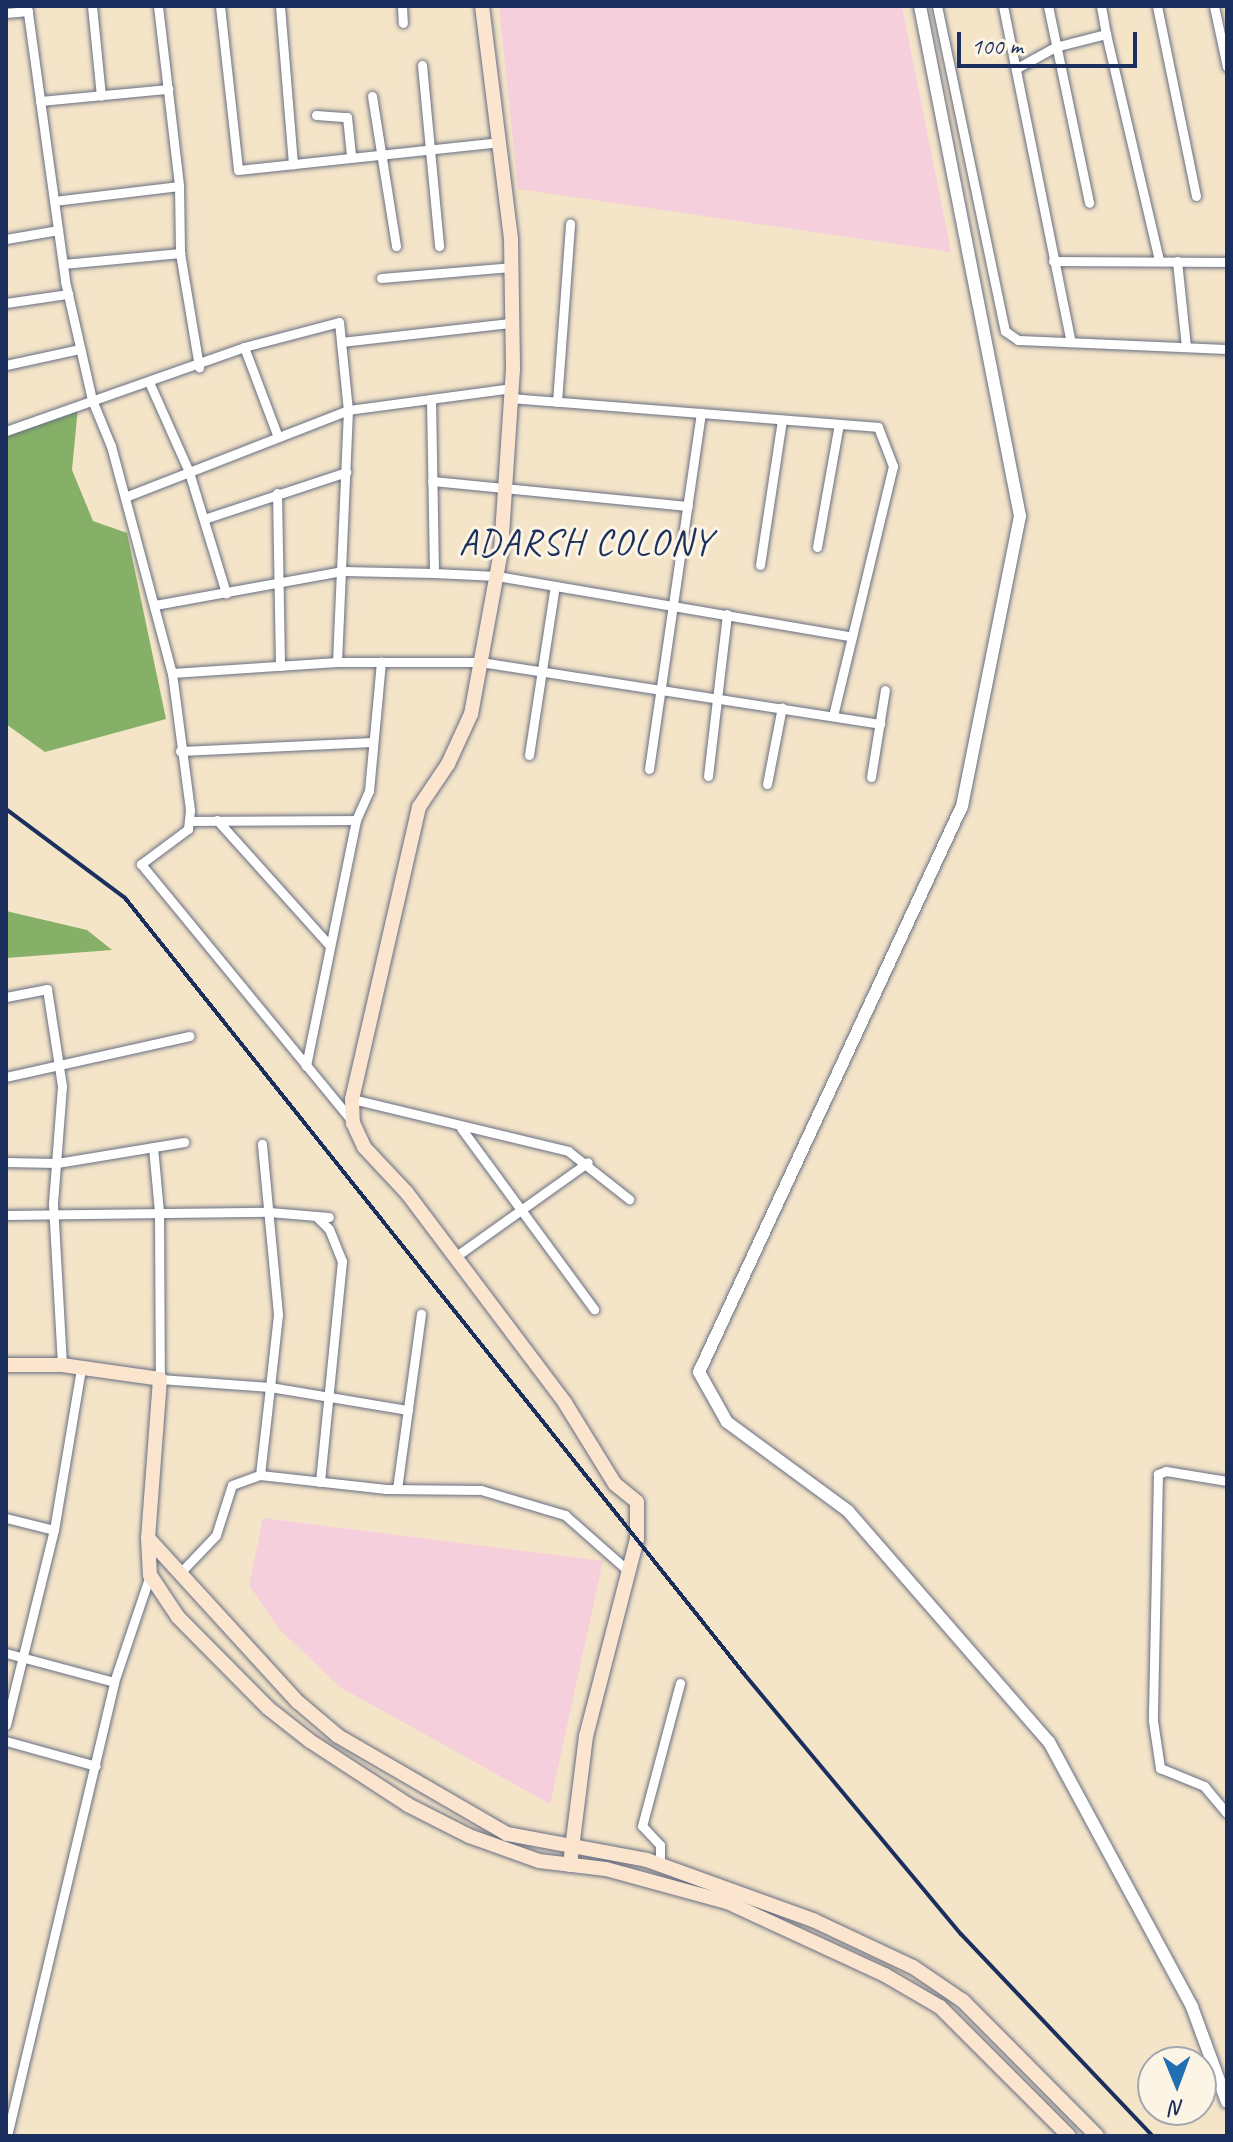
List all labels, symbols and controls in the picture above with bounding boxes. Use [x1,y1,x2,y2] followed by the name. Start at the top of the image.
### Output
[961,16,1141,66] scale bar
[971,31,1023,61] text: 100 m
[461,521,711,565] district label: ADARSH COLONY
[1137,2046,1217,2126] north arrow
[1170,2094,1184,2122] text: N

